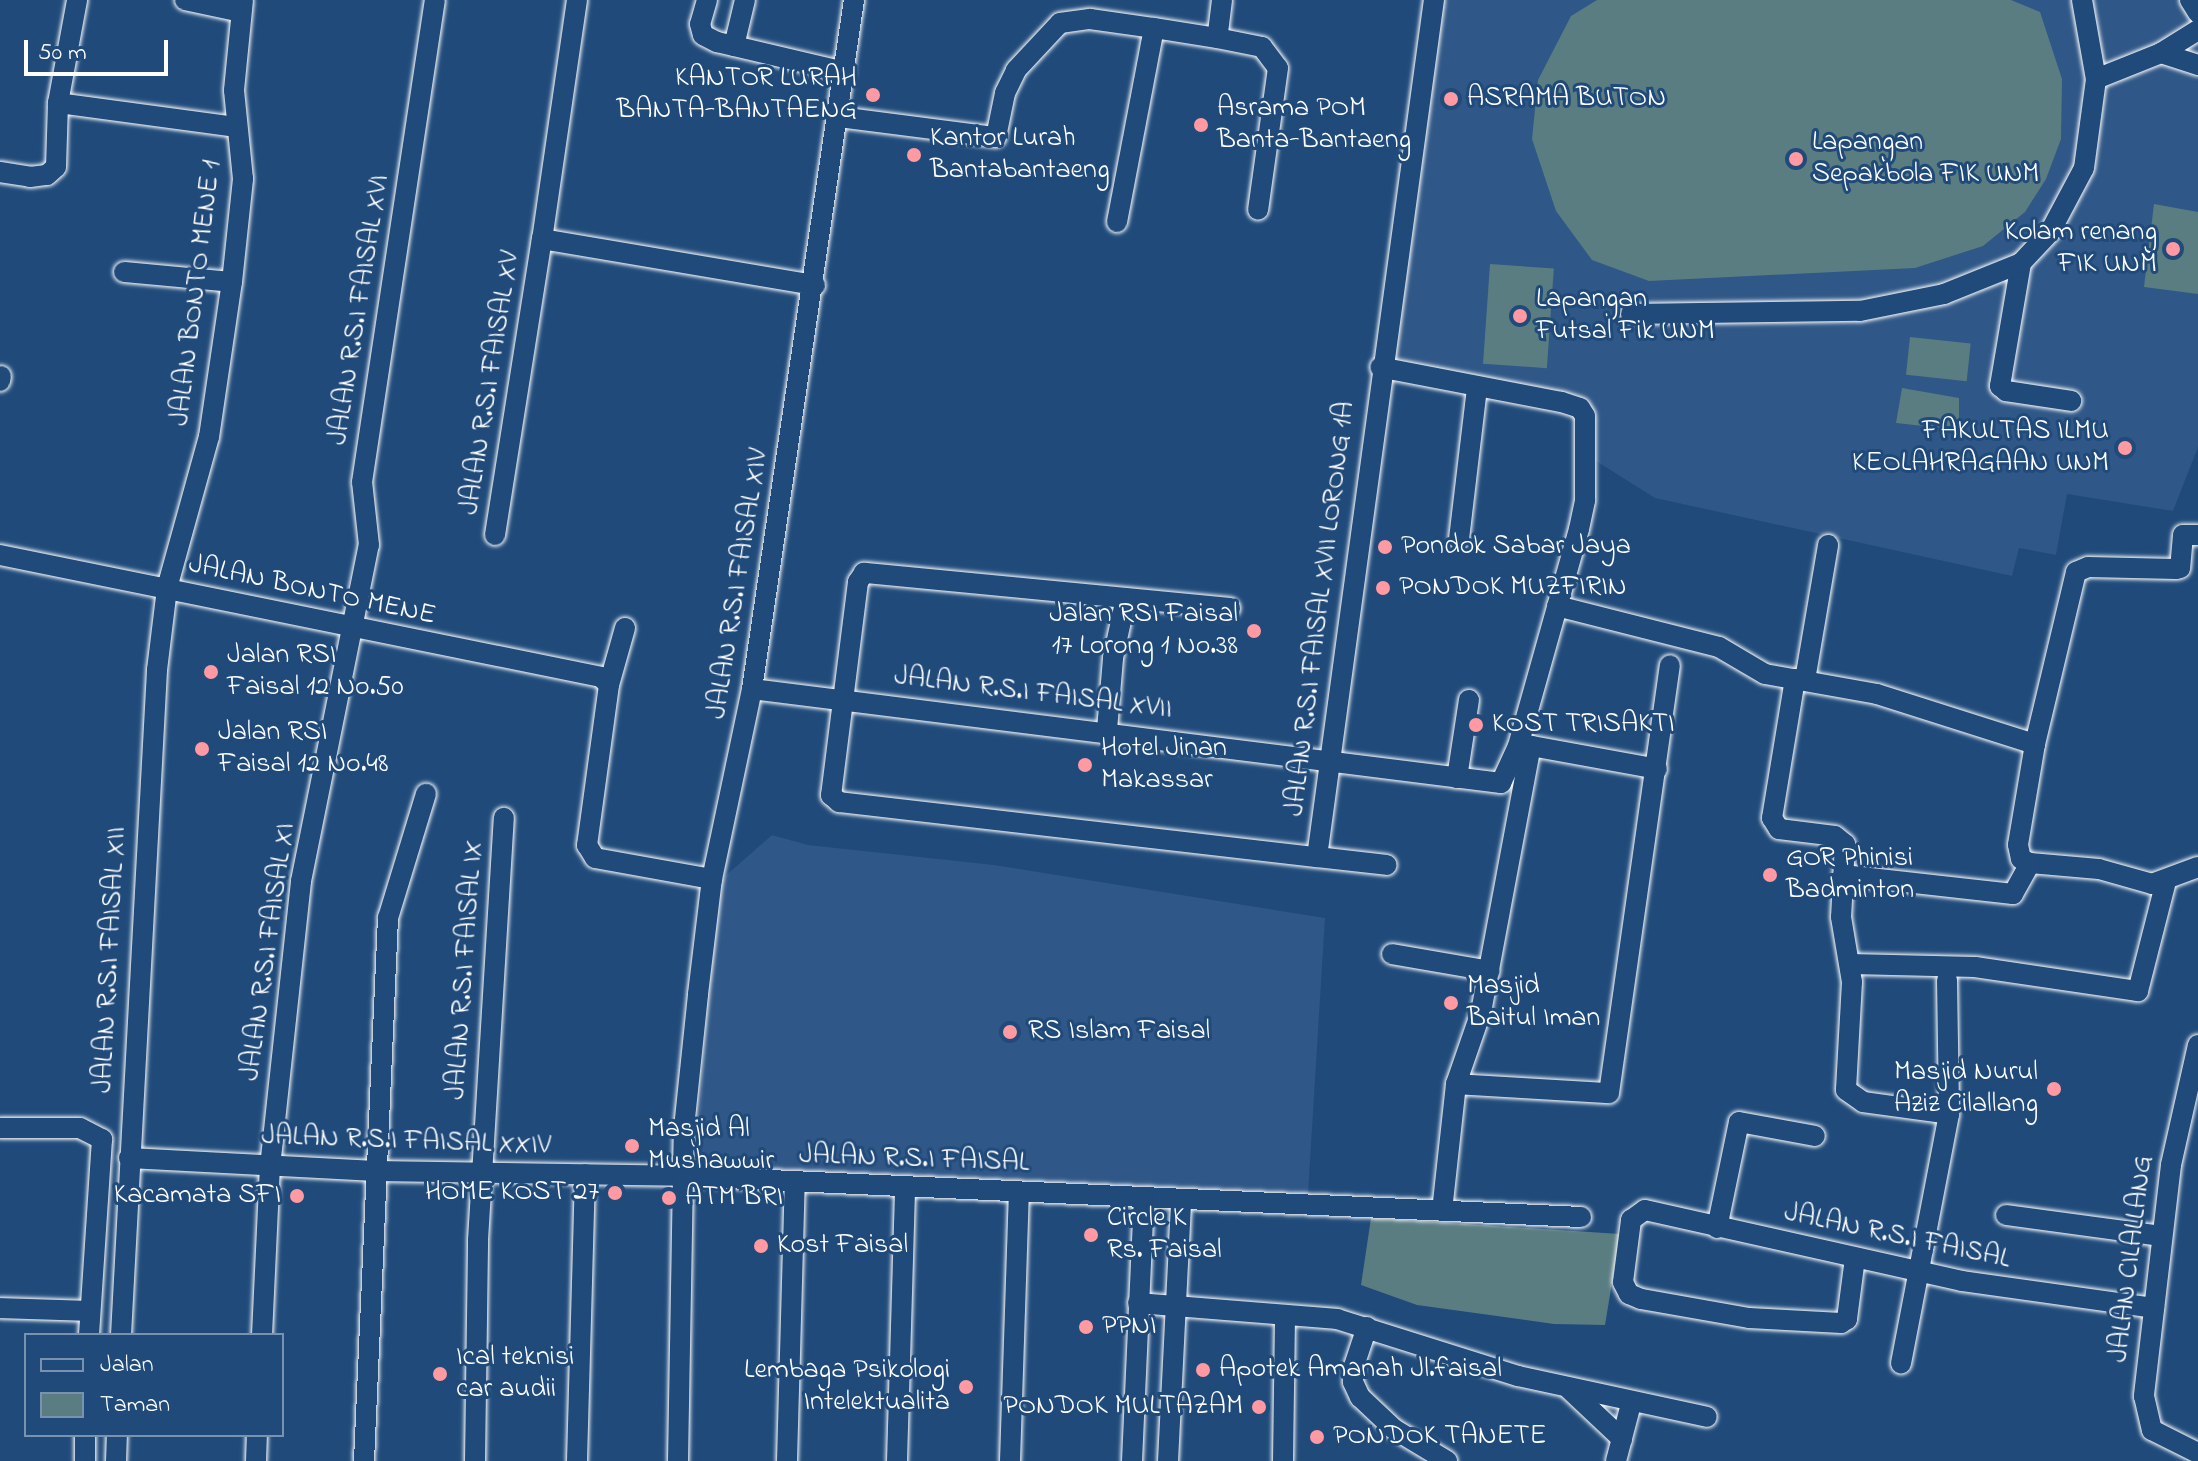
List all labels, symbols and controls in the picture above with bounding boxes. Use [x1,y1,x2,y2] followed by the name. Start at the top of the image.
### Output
[28,24,172,74] scale bar
[38,36,87,71] text: 50 m
[617,62,857,128] place label: KANTOR LURAH BANTA-BANTAENG
[1467,82,1666,116] place label: ASRAMA BUTON
[864,86,882,104] marker: KANTOR LURAH BANTA-BANTAENG
[1442,90,1460,108] marker: ASRAMA BUTON
[1217,92,1411,158] place label: Asrama POM Banta-Bantaeng
[1192,116,1210,134] marker: Asrama POM Banta-Bantaeng
[930,122,1109,188] place label: Kantor Lurah Bantabantaeng
[1812,126,2039,192] place label: Lapangan Sepakbola FIK UNM
[905,146,923,164] marker: Kantor Lurah Bantabantaeng
[1787,150,1805,168] marker: Lapangan Sepakbola FIK UNM
[164,158,230,428] street label: JALAN BONTO MENE 1
[322,172,398,448] street label: JALAN R.S.I FAISAL XVI
[2005,216,2157,282] place label: Kolam renang FIK UNM
[2164,240,2182,258] marker: Kolam renang FIK UNM
[454,249,528,517] street label: JALAN R.S.I FAISAL XV
[1536,283,1715,349] place label: Lapangan Futsal Fik UNM
[1511,307,1529,325] marker: Lapangan Futsal Fik UNM
[1279,400,1363,818] street label: JALAN R.S.I FAISAL XVII LORONG 1A
[1852,415,2109,481] place label: FAKULTAS ILMU KEOLAHRAGAAN UNM
[2116,439,2134,457] marker: FAKULTAS ILMU KEOLAHRAGAAN UNM
[701,446,777,722] street label: JALAN R.S.I FAISAL XIV
[1401,530,1631,564] place label: Pondok Sabar Jaya
[1376,538,1394,556] marker: Pondok Sabar Jaya
[185,548,439,634] street label: JALAN BONTO MENE
[1399,571,1627,605] place label: PONDOK MUZFIRIN
[1374,579,1392,597] marker: PONDOK MUZFIRIN
[1049,598,1238,664] place label: Jalan RSI Faisal 17 Lorong 1 No.38
[1245,622,1263,640] marker: Jalan RSI Faisal 17 Lorong 1 No.38
[227,639,403,705] place label: Jalan RSI Faisal 12 No.50
[892,660,1174,728] street label: JALAN R.S.I FAISAL XVII
[202,663,220,681] marker: Jalan RSI Faisal 12 No.50
[1492,708,1675,742] place label: KOST TRISAKTI
[218,716,388,782] place label: Jalan RSI Faisal 12 No.48
[1467,716,1485,734] marker: KOST TRISAKTI
[1101,732,1227,798] place label: Hotel Jinan Makassar
[193,740,211,758] marker: Jalan RSI Faisal 12 No.48
[1076,756,1094,774] marker: Hotel Jinan Makassar
[234,821,304,1083] street label: JALAN R.S.I FAISAL XI
[87,826,135,1094] street label: JALAN R.S.I FAISAL XII
[440,839,492,1101] street label: JALAN R.S.I FAISAL IX
[1786,842,1914,908] place label: GOR Phinisi Badminton
[1761,866,1779,884] marker: GOR Phinisi Badminton
[1467,970,1600,1036] place label: Masjid Baitul Iman
[1442,994,1460,1012] marker: Masjid Baitul Iman
[1028,1015,1210,1049] place label: RS Islam Faisal
[999,1021,1021,1043] marker: RS Islam Faisal
[1894,1056,2038,1122] place label: Masjid Nurul Aziz Cilallang
[2045,1080,2063,1098] marker: Masjid Nurul Aziz Cilallang
[648,1113,774,1179] place label: Masjid Al Mushawwir
[261,1120,551,1164] street label: JALAN R.S.I FAISAL XXIV
[623,1137,641,1155] marker: Masjid Al Mushawwir
[798,1139,1030,1181] street label: JALAN R.S.I FAISAL
[2103,1154,2161,1364] street label: JALAN CILALLANG
[425,1176,599,1210] place label: HOME KOST 27
[114,1179,281,1213] place label: Kacamata SFI
[685,1181,783,1215] place label: ATM BRI
[606,1184,624,1202] marker: HOME KOST 27
[288,1187,306,1205] marker: Kacamata SFI
[660,1189,678,1207] marker: ATM BRI
[1781,1197,2013,1277] street label: JALAN R.S.I FAISAL
[1107,1202,1222,1268] place label: Circle K Rs. Faisal
[1082,1226,1100,1244] marker: Circle K Rs. Faisal
[777,1229,908,1263] place label: Kost Faisal
[752,1237,770,1255] marker: Kost Faisal
[1102,1310,1157,1344] place label: PPNI
[1077,1318,1095,1336] marker: PPNI
[24,1333,284,1437] legend
[456,1341,574,1407] place label: Ical teknisi car audii
[100,1348,154,1383] text: Jalan
[1219,1353,1502,1387] place label: Apotek Amanah Jl.faisal
[744,1354,950,1420] place label: Lembaga Psikologi Intelektualita
[1194,1361,1212,1379] marker: Apotek Amanah Jl.faisal
[431,1365,449,1383] marker: Ical teknisi car audii
[957,1378,975,1396] marker: Lembaga Psikologi Intelektualita
[100,1388,170,1423] text: Taman
[1003,1390,1243,1424] place label: PONDOK MULTAZAM
[1250,1398,1268,1416] marker: PONDOK MULTAZAM
[1333,1420,1547,1454] place label: PONDOK TANETE
[1308,1428,1326,1446] marker: PONDOK TANETE

